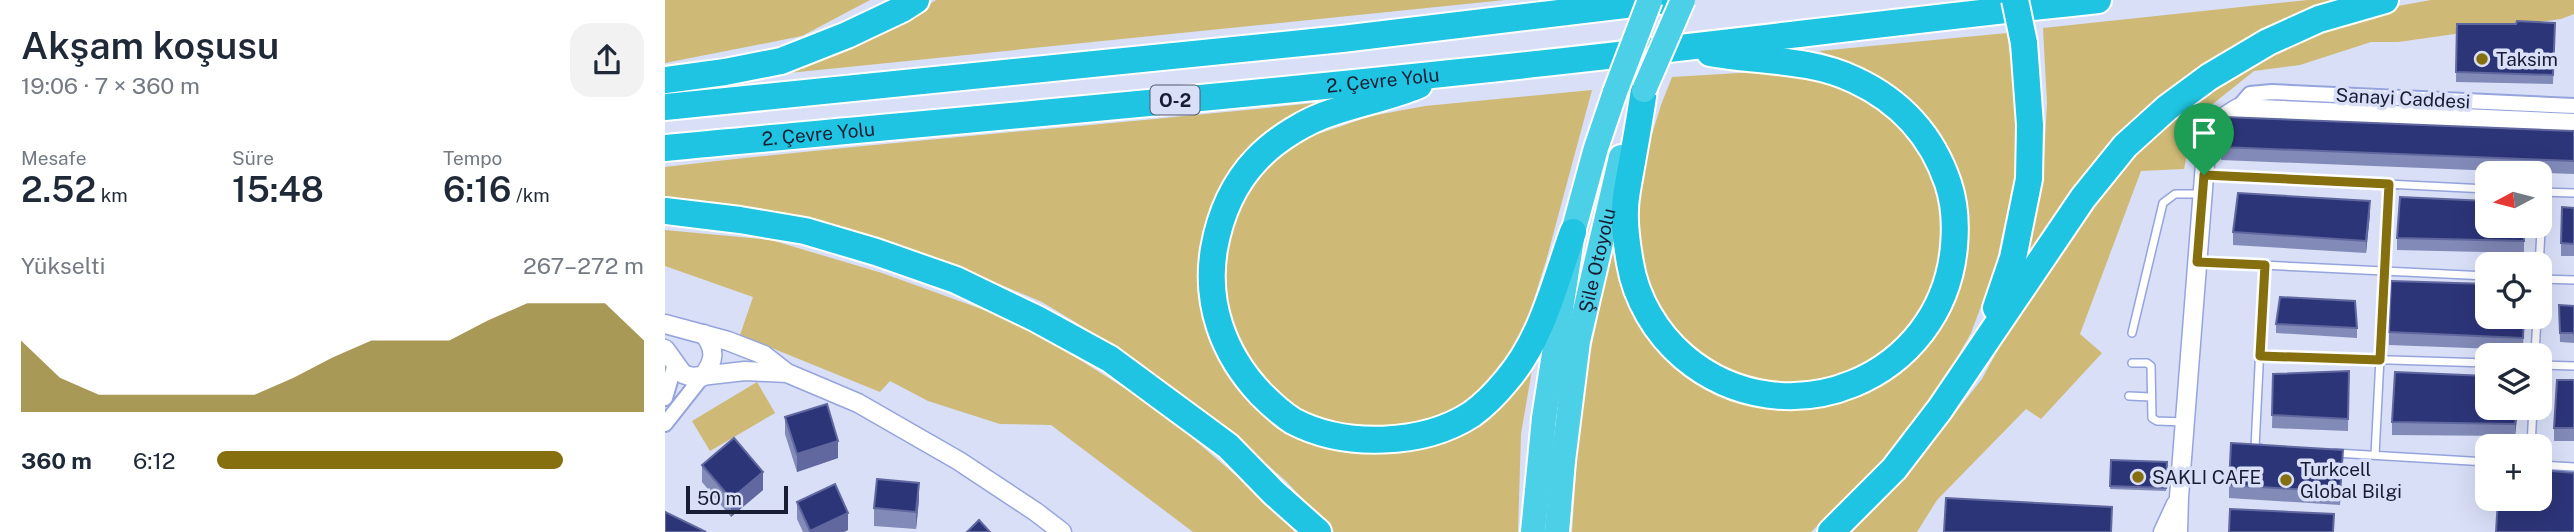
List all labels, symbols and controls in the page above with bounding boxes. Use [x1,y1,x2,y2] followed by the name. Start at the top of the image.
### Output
[21,23,279,68] text: Akşam koşusu
[570,23,644,97] button: share
[2496,48,2558,70] place label: Taksim
[2474,51,2490,67] marker: Taksim
[1325,63,1440,97] street label: 2. Çevre Yolu
[21,72,200,99] text: 19:06 · 7 × 360 m
[2335,83,2471,113] street label: Sanayi Caddesi
[1151,86,1199,114] road number: O-2
[2174,103,2234,175] pin
[2185,114,2223,152] icon: arrive
[761,117,876,150] street label: 2. Çevre Yolu
[21,147,86,169] text: Mesafe
[232,147,274,169] text: Süre
[443,147,502,169] text: Tempo
[2475,161,2551,238] north arrow
[2475,161,2552,511] map controls
[21,169,96,210] text: 2.52
[232,169,324,210] text: 15:48
[443,169,511,210] text: 6:16
[96,184,128,206] text: km
[511,184,550,206] text: /km
[1574,206,1620,315] street label: Şile Otoyolu
[21,252,105,279] text: Yükselti
[523,252,644,279] text: 267–272 m
[2475,252,2552,329] button: locate
[2475,343,2552,420] button: layers
[2475,434,2552,511] button: +
[21,447,92,474] text: 360 m
[133,447,176,474] text: 6:12
[2300,458,2402,502] place label: Turkcell Global Bilgi
[2152,466,2261,488] place label: SAKLI CAFE
[2130,469,2146,485] marker: SAKLI CAFE
[2278,472,2294,488] marker: Turkcell Global Bilgi
[686,483,787,515] scale bar
[697,487,742,509] text: 50 m

